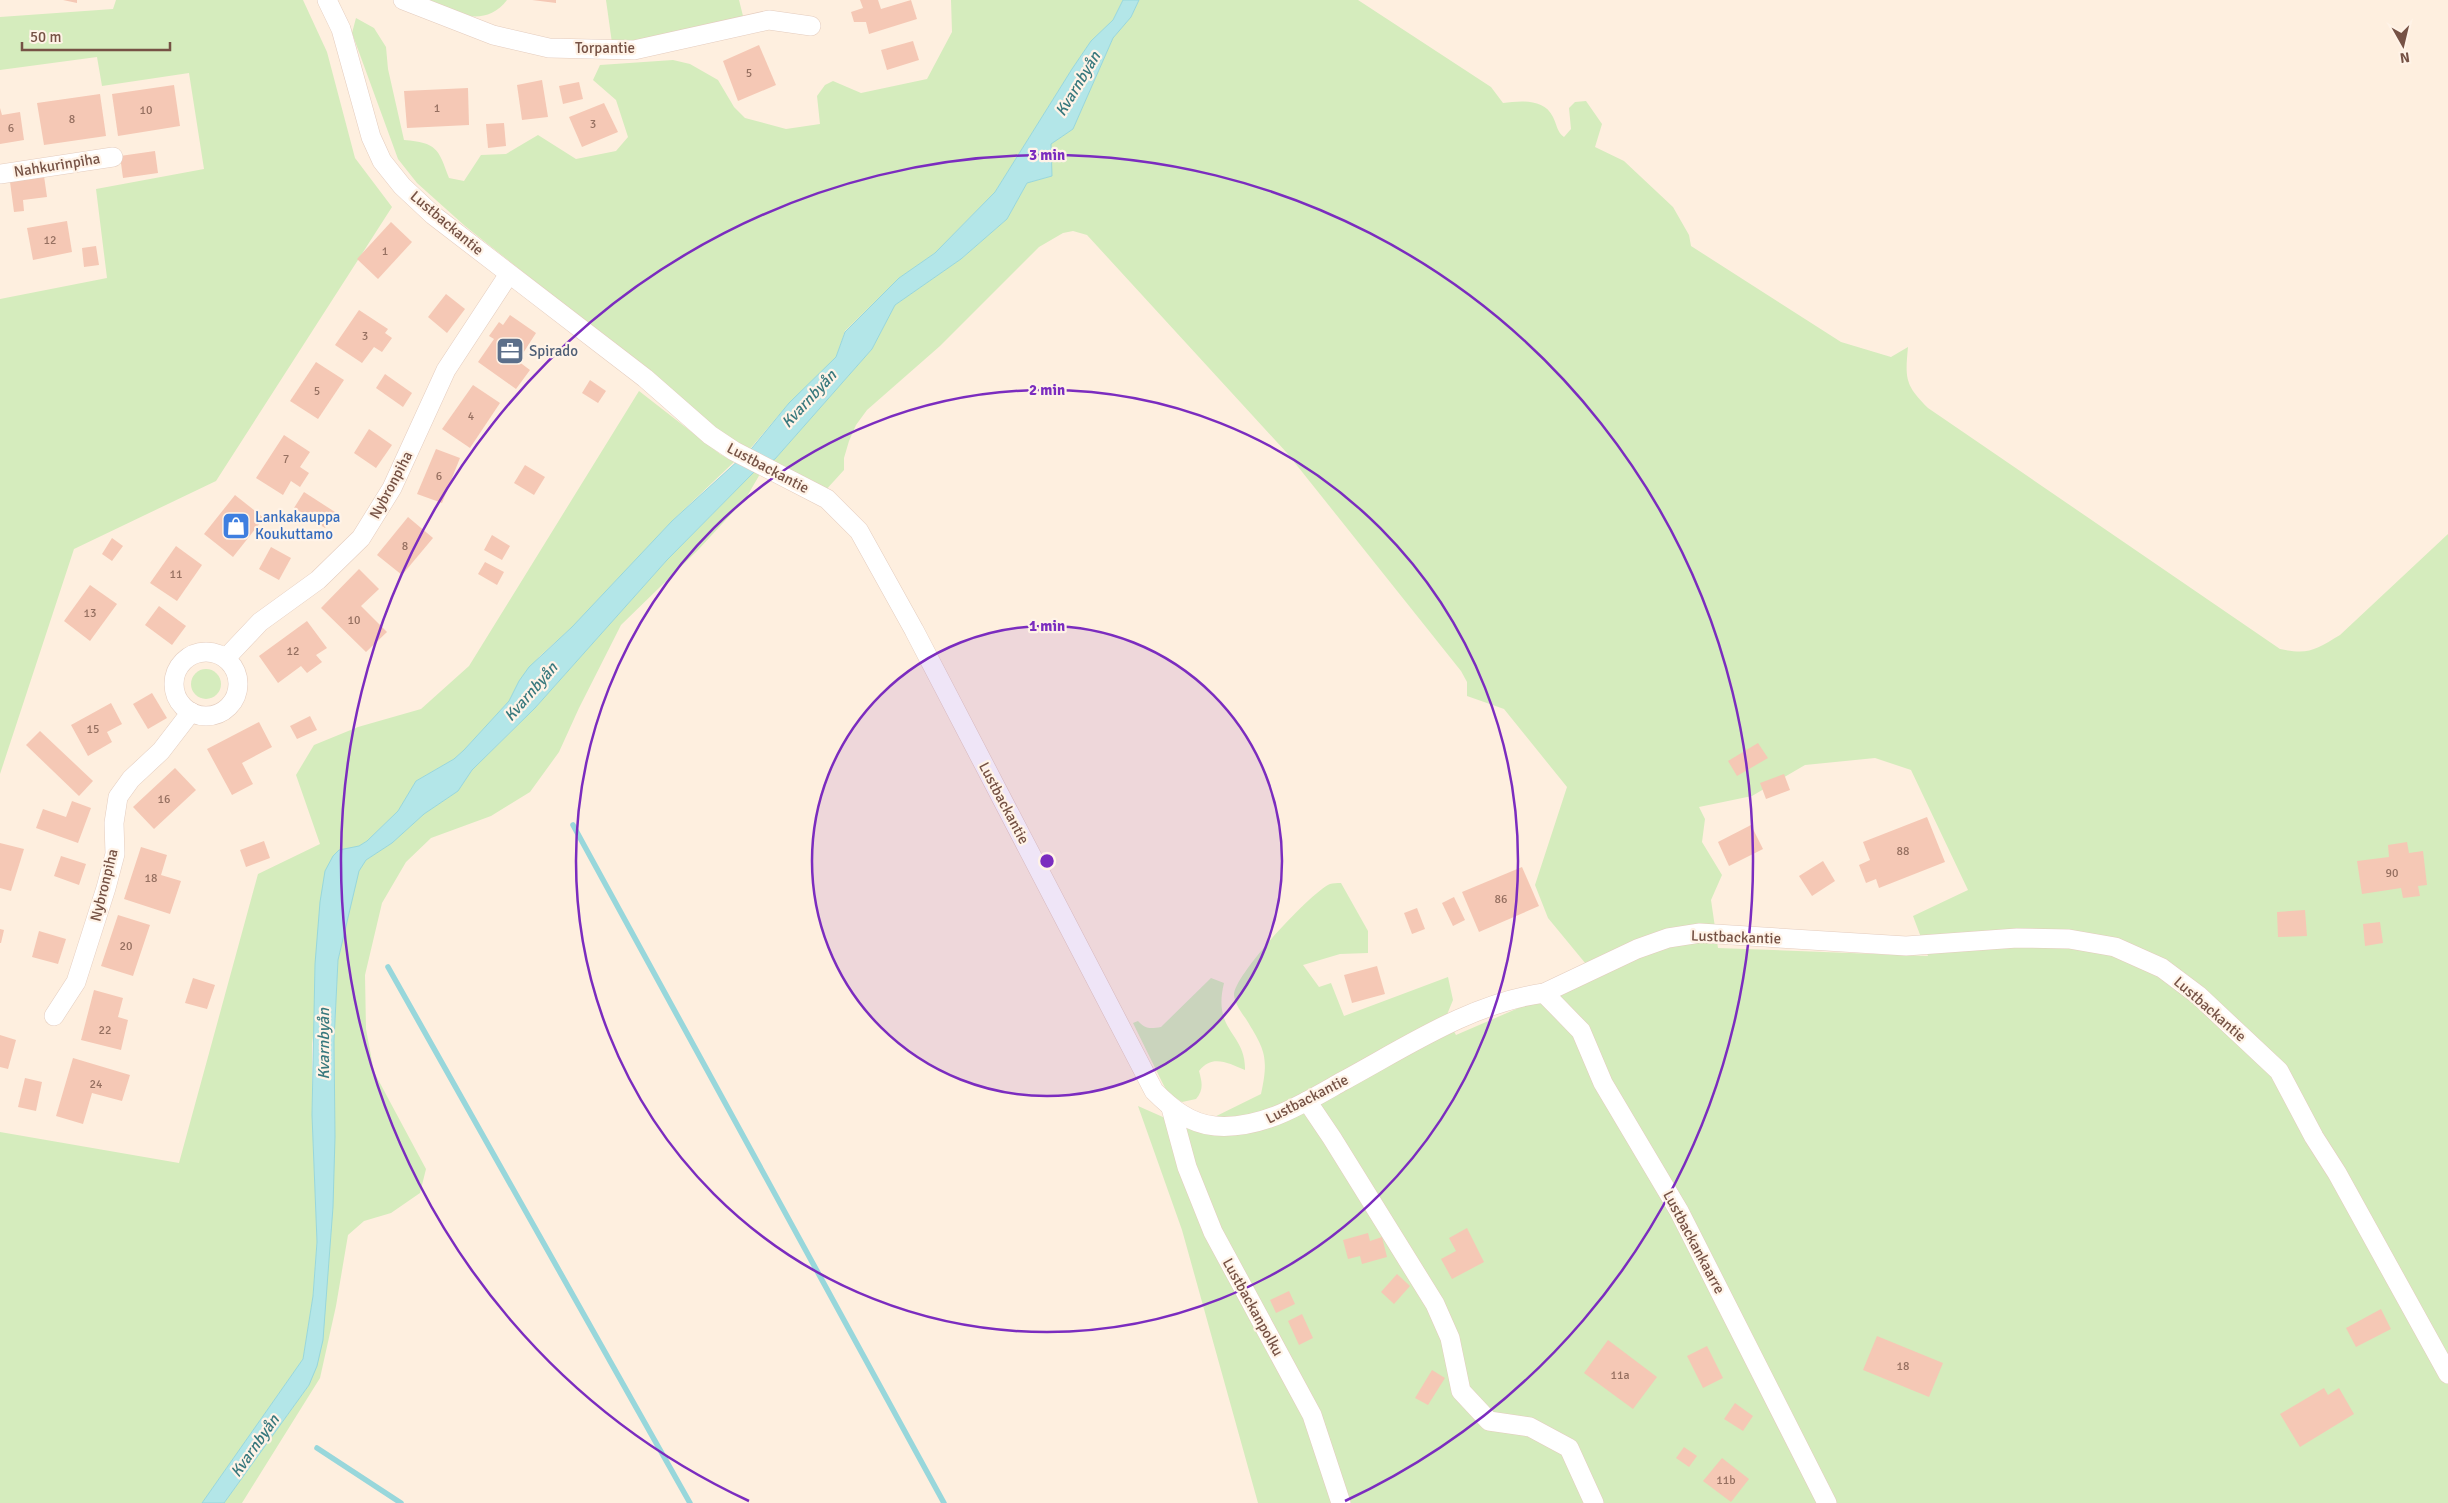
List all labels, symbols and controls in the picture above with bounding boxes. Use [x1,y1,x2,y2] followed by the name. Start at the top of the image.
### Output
[22,20,170,52] scale bar
[2378,20,2428,70] north arrow
[30,28,61,46] text: 50 m
[575,39,635,57] street label: Torpantie
[1051,47,1106,120] water label: Kvarnbyån
[2399,48,2411,66] text: N
[746,66,752,81] house number: 5
[434,101,440,116] house number: 1
[140,103,152,118] house number: 10
[69,112,75,127] house number: 8
[590,117,596,132] house number: 3
[8,121,14,136] house number: 6
[1029,146,1065,164] text: 3 min
[12,149,102,181] street label: Nahkurinpiha
[407,187,487,259] street label: Lustbackantie
[44,233,56,248] house number: 12
[382,244,388,259] house number: 1
[362,329,368,344] house number: 3
[495,336,525,366] office icon: Spirado
[529,342,578,360] place label: Spirado
[777,365,842,432] water label: Kvarnbyån
[1029,381,1065,399] text: 2 min
[314,384,320,399] house number: 5
[468,409,475,424] house number: 4
[724,439,812,497] street label: Lustbackantie
[366,448,416,522] street label: Nybronpiha
[283,452,289,467] house number: 7
[436,469,442,484] house number: 6
[255,508,340,543] place label: Lankakauppa Koukuttamo
[221,511,251,541] shop icon: Lankakauppa Koukuttamo
[402,539,408,554] house number: 8
[170,567,182,582] house number: 11
[84,606,96,621] house number: 13
[348,613,360,628] house number: 10
[1029,617,1065,635] text: 1 min
[287,644,299,659] house number: 12
[500,657,563,726] water label: Kvarnbyån
[87,722,99,737] house number: 15
[975,759,1033,847] street label: Lustbackantie
[158,792,170,807] house number: 16
[1897,844,1909,859] house number: 88
[86,847,122,923] street label: Nybronpiha
[1038,852,1056,870] centre of rings
[2386,866,2398,881] house number: 90
[145,871,157,886] house number: 18
[1495,892,1507,907] house number: 86
[1691,926,1781,948] street label: Lustbackantie
[120,939,132,954] house number: 20
[2170,973,2250,1045] street label: Lustbackantie
[314,1007,334,1080] water label: Kvarnbyån
[99,1023,111,1038] house number: 22
[1263,1070,1351,1128] street label: Lustbackantie
[90,1077,103,1092] house number: 24
[1659,1187,1729,1297] street label: Lustbackankaarre
[1219,1255,1287,1359] street label: Lustbackanpolku
[1897,1359,1909,1374] house number: 18
[1610,1368,1630,1383] house number: 11a
[226,1410,284,1481] water label: Kvarnbyån
[1716,1473,1736,1488] house number: 11b

